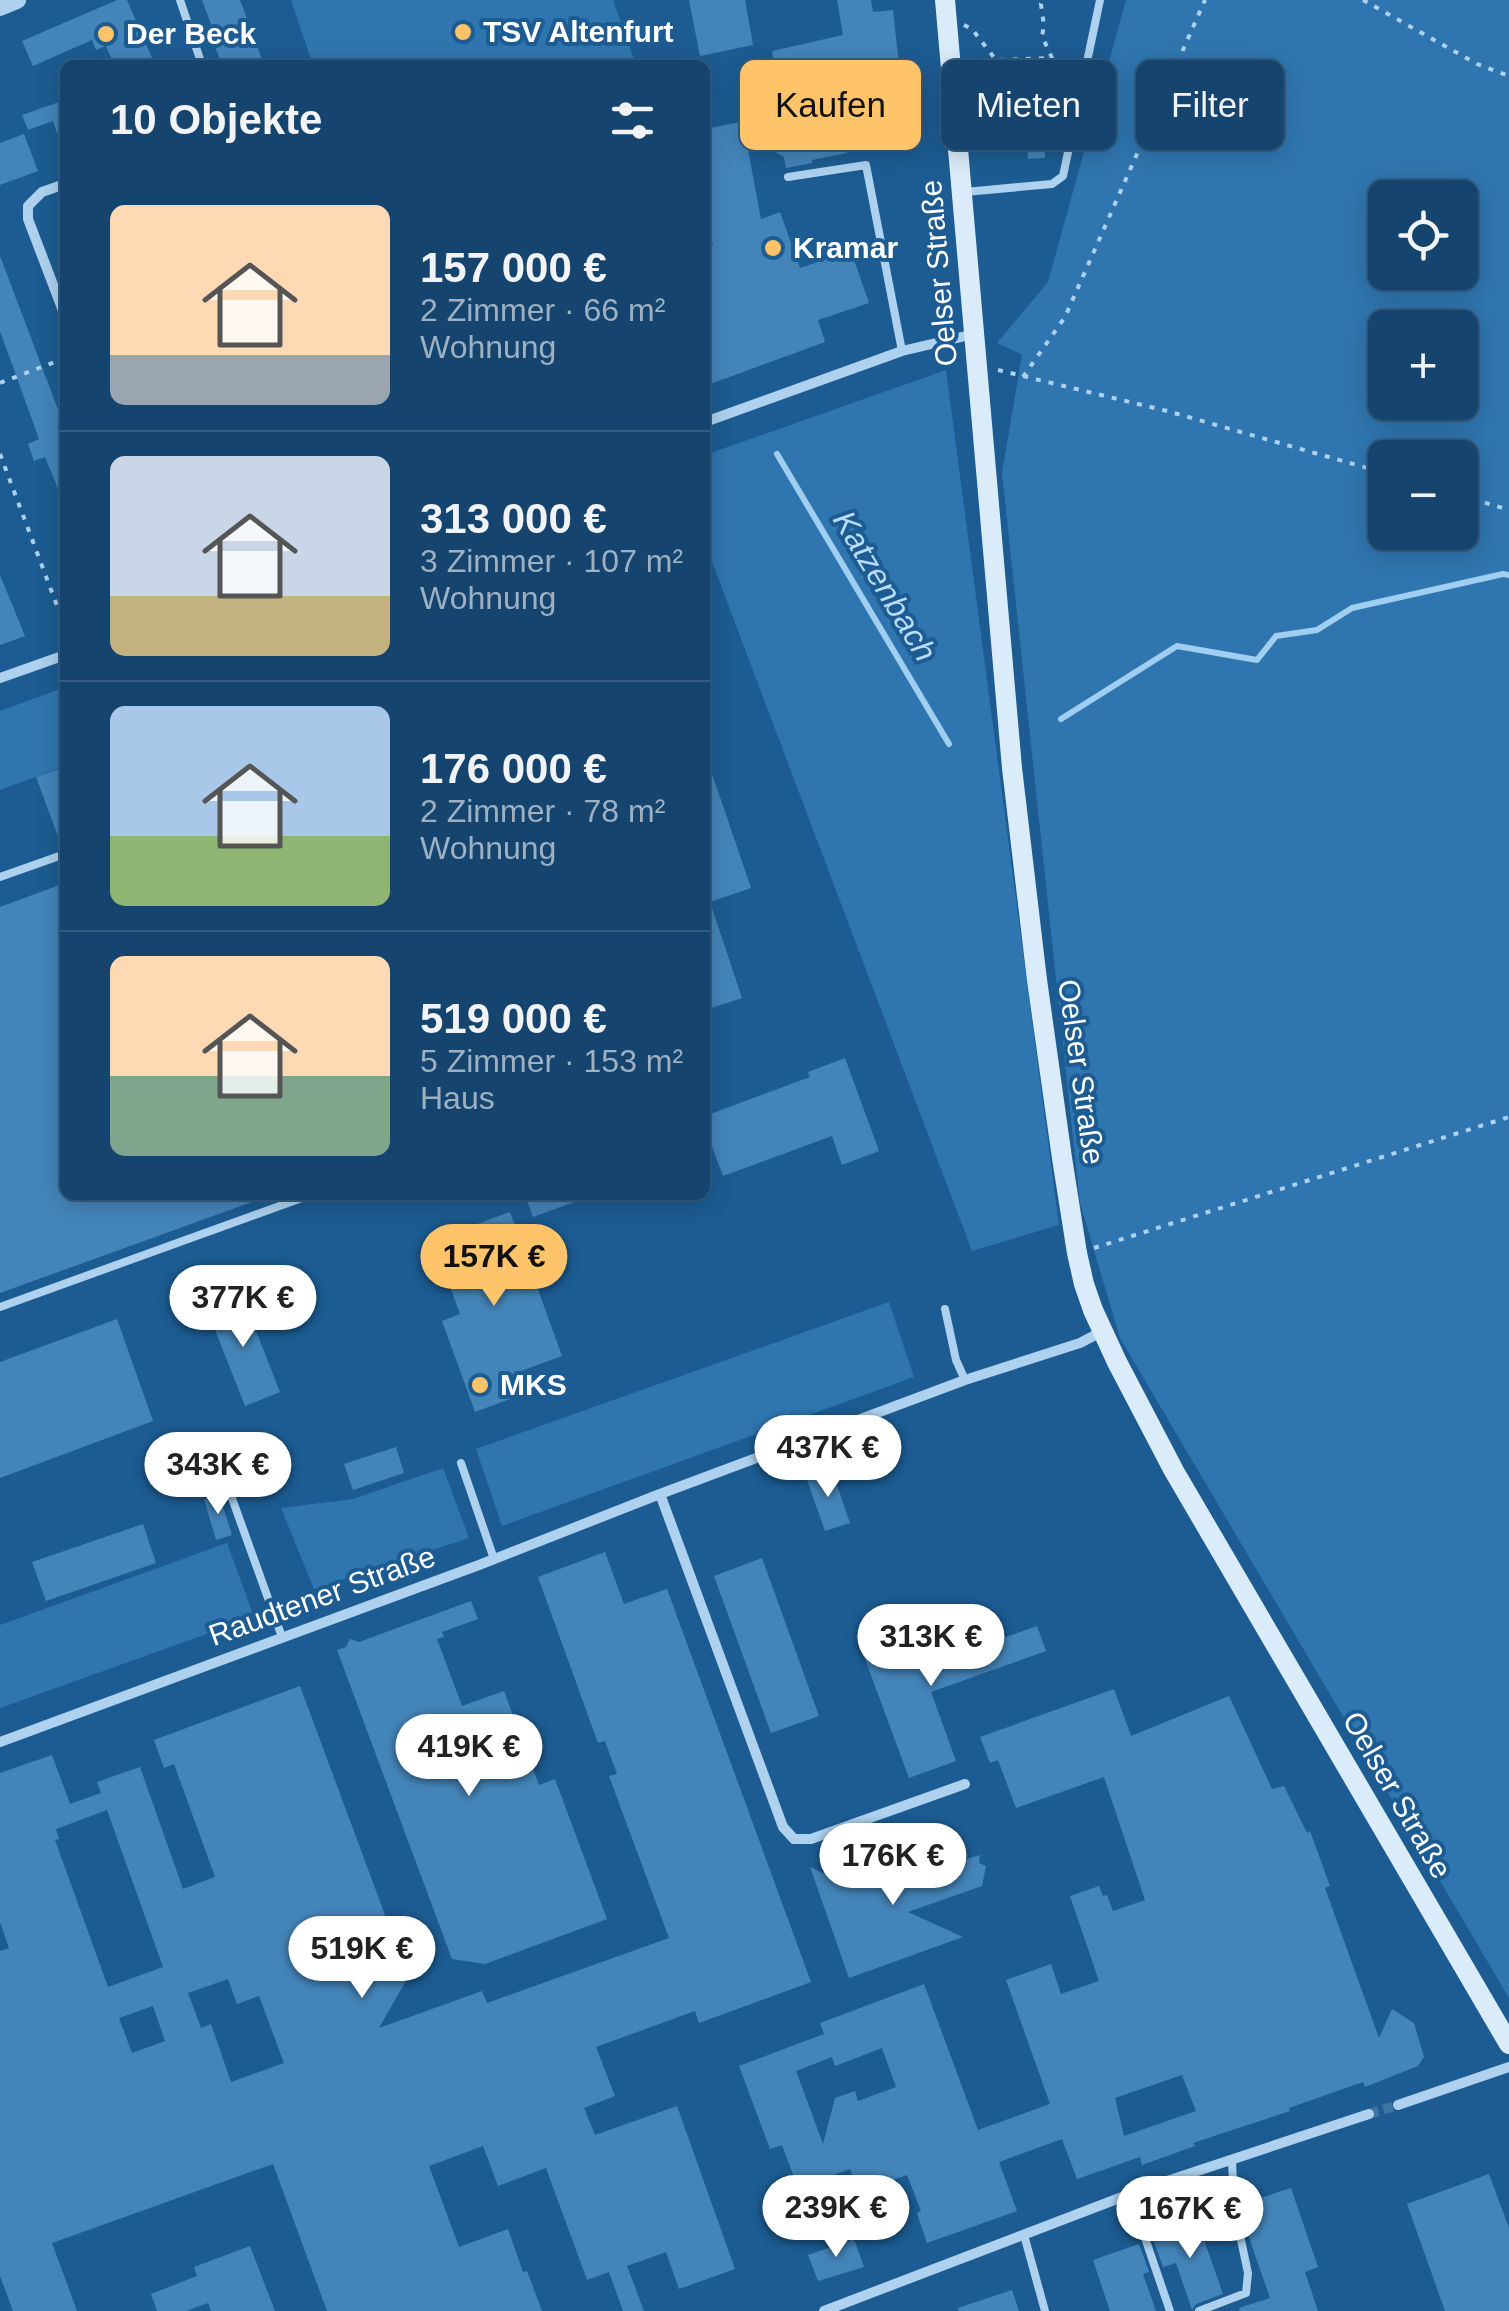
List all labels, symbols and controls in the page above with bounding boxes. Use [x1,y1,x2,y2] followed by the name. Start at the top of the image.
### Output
[483,15,674,48] place label: TSV Altenfurt
[126,17,256,50] place label: Der Beck
[452,21,474,43] marker: TSV Altenfurt
[95,23,117,45] marker: Der Beck
[740,60,921,150] chip: Kaufen
[941,60,1116,150] chip: Mieten
[1136,60,1284,150] chip: Filter
[605,93,660,148] icon: filters
[110,96,322,143] text: 10 Objekte
[914,179,963,367] street label: Oelser Straße
[1368,180,1478,550] map controls
[1368,180,1478,290] button: locate
[793,231,898,264] place label: Kramar
[762,237,784,259] marker: Kramar
[420,244,607,291] text: 157 000 €
[190,245,310,365] icon: home
[420,292,665,328] text: 2 Zimmer · 66 m²
[1368,310,1478,420] button: +
[420,329,556,365] text: Wohnung
[1368,440,1478,550] button: −
[420,495,607,542] text: 313 000 €
[190,496,310,616] icon: home
[826,504,944,668] water label: Katzenbach
[420,543,683,579] text: 3 Zimmer · 107 m²
[420,580,556,616] text: Wohnung
[420,745,607,792] text: 176 000 €
[190,746,310,866] icon: home
[420,793,665,829] text: 2 Zimmer · 78 m²
[420,830,556,866] text: Wohnung
[1052,977,1111,1167] street label: Oelser Straße
[420,995,607,1042] text: 519 000 €
[190,996,310,1116] icon: home
[420,1043,683,1079] text: 5 Zimmer · 153 m²
[420,1080,495,1116] text: Haus
[413,1224,575,1309] pin: 157K €
[442,1238,546,1274] text: 157K €
[162,1265,324,1350] pin: 377K €
[191,1279,295,1315] text: 377K €
[500,1368,567,1401] place label: MKS
[469,1374,491,1396] marker: MKS
[747,1415,909,1500] pin: 437K €
[776,1429,880,1465] text: 437K €
[137,1432,299,1517] pin: 343K €
[166,1446,270,1482] text: 343K €
[204,1539,440,1652] street label: Raudtener Straße
[850,1604,1012,1689] pin: 313K €
[879,1618,983,1654] text: 313K €
[1336,1706,1458,1884] street label: Oelser Straße
[388,1714,550,1799] pin: 419K €
[417,1728,521,1764] text: 419K €
[812,1823,974,1908] pin: 176K €
[841,1837,945,1873] text: 176K €
[281,1916,443,2001] pin: 519K €
[310,1930,414,1966] text: 519K €
[755,2175,917,2260] pin: 239K €
[1109,2176,1271,2261] pin: 167K €
[784,2189,888,2225] text: 239K €
[1138,2190,1242,2226] text: 167K €

